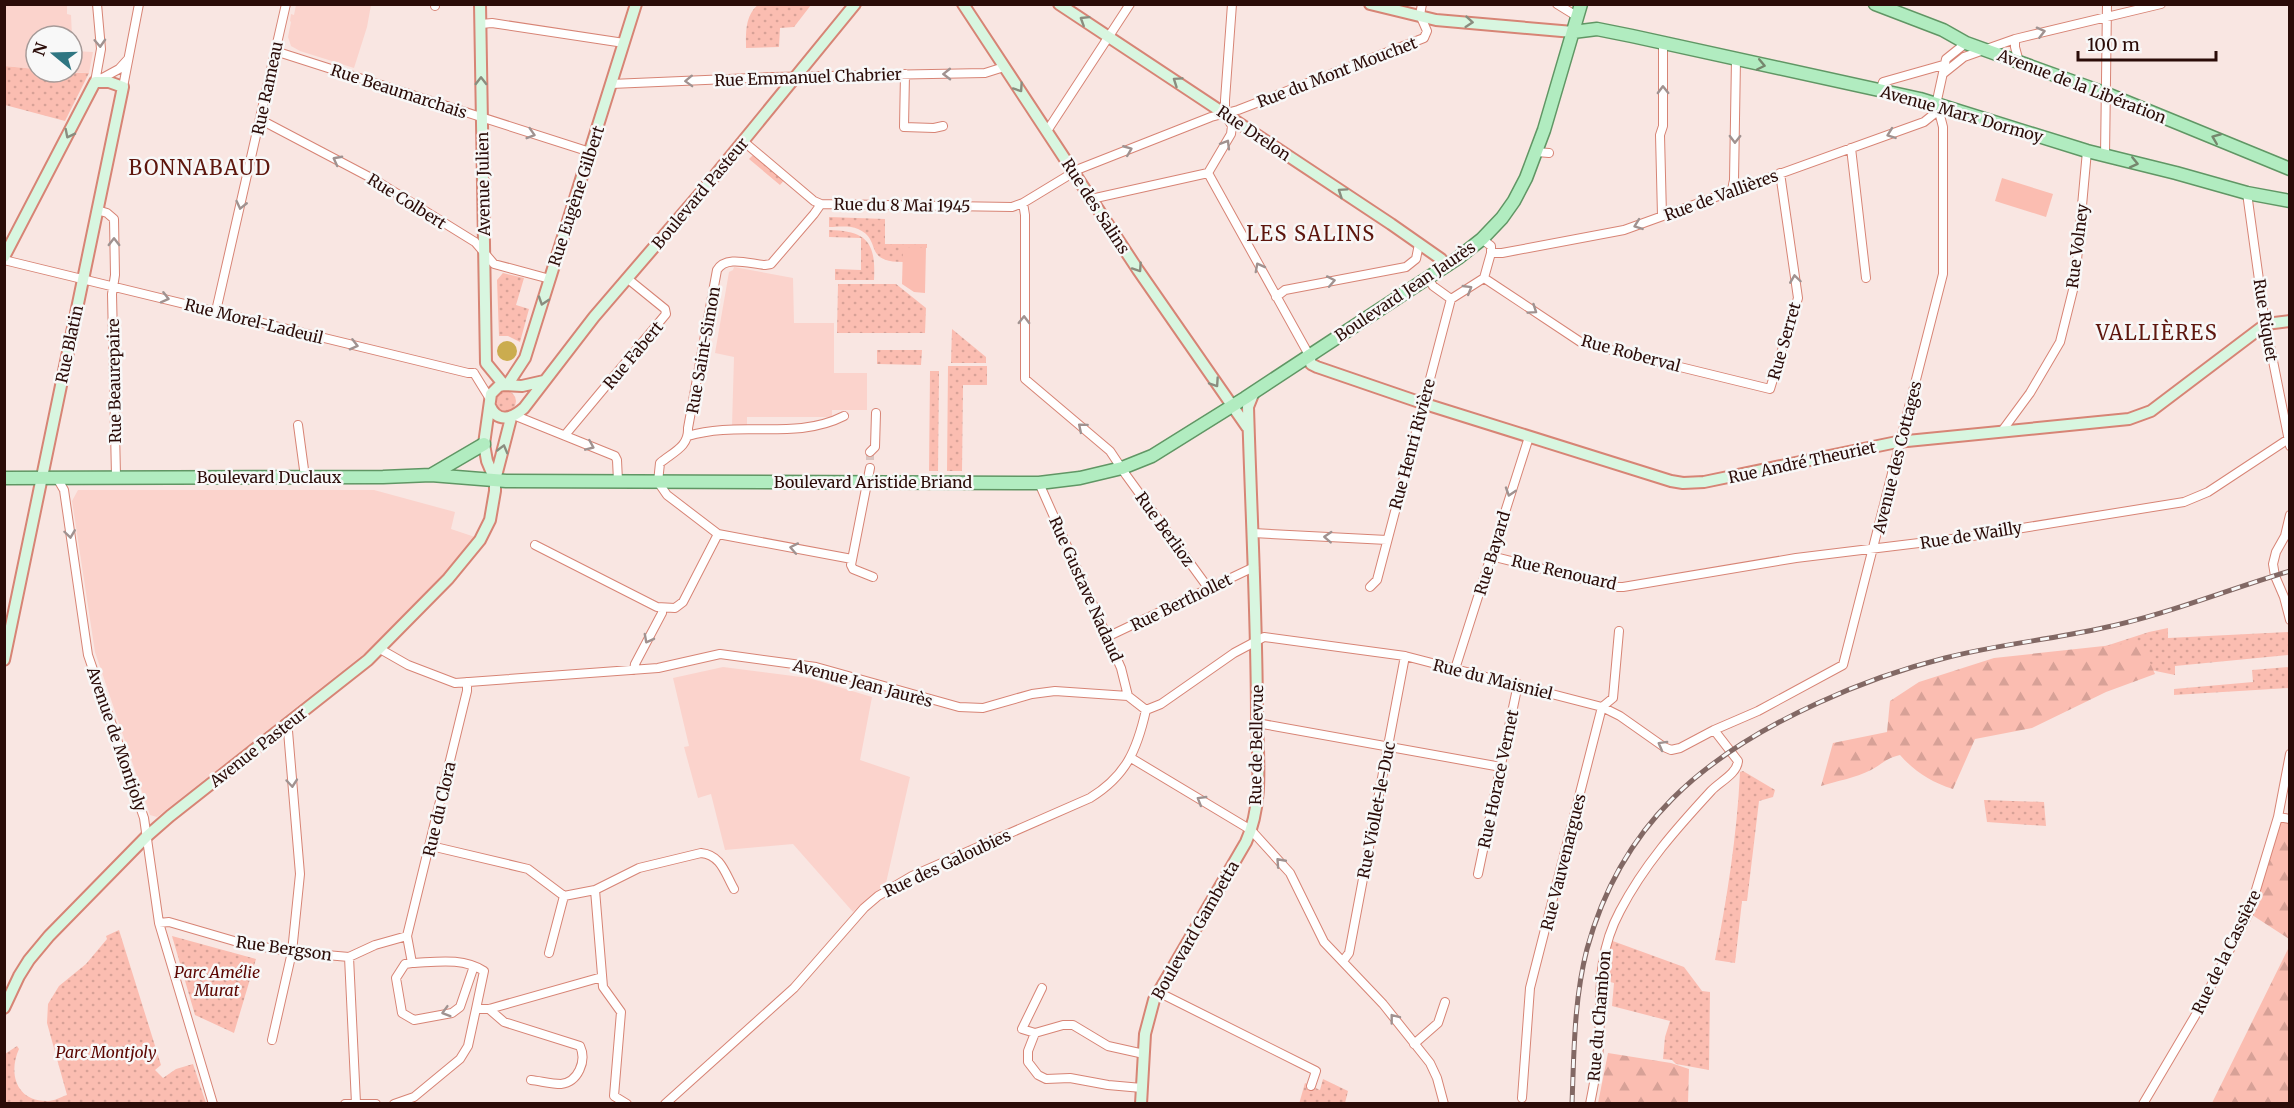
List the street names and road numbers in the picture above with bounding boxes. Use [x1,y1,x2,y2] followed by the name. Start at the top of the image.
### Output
[1254,32,1421,112] street label: Rue du Mont Mouchet
[247,39,287,137] street label: Rue Rameau
[1994,44,2170,128] street label: Avenue de la Libération
[328,60,470,123] street label: Rue Beaumarchais
[714,64,902,90] street label: Rue Emmanuel Chabrier
[1877,81,2046,147] street label: Avenue Marx Dormoy
[1213,101,1295,165] street label: Rue Drelon
[544,122,608,269] street label: Rue Eugène Gilbert
[472,131,494,237] street label: Avenue Julien
[647,133,753,253] street label: Boulevard Pasteur
[1058,154,1134,258] street label: Rue des Salins
[1661,165,1781,225] street label: Rue de Vallières
[364,169,451,233] street label: Rue Colbert
[833,194,971,216] street label: Rue du 8 Mai 1945
[2062,202,2092,290] street label: Rue Volney
[1331,236,1479,345] street label: Boulevard Jean Jaurès
[2250,277,2283,363] street label: Rue Riquet
[682,284,724,415] street label: Rue Saint-Simon
[183,294,325,348] street label: Rue Morel-Ladeuil
[1763,299,1805,382] street label: Rue Serret
[51,303,87,385] street label: Rue Blatin
[599,316,668,393] street label: Rue Fabert
[103,318,125,444] street label: Rue Beaurepaire
[1579,330,1683,376] street label: Rue Roberval
[1385,376,1439,512] street label: Rue Henri Rivière
[1868,378,1926,536] street label: Avenue des Cottages
[1726,436,1878,487] street label: Rue André Theuriet
[197,467,342,487] street label: Boulevard Duclaux
[774,472,973,492] street label: Boulevard Aristide Briand
[1131,488,1199,570] street label: Rue Berlioz
[1470,508,1514,597] street label: Rue Bayard
[1045,513,1127,665] street label: Rue Gustave Nadaud
[1919,517,2024,553] street label: Rue de Wailly
[1509,550,1619,594] street label: Rue Renouard
[1127,569,1236,635] street label: Rue Berthollet
[790,654,935,711] street label: Avenue Jean Jaurès
[1431,654,1555,704] street label: Rue du Maisniel
[83,663,151,815] street label: Avenue de Montjoly
[1245,685,1267,805] street label: Rue de Bellevue
[205,703,311,792] street label: Avenue Pasteur
[1474,707,1523,850] street label: Rue Horace Vernet
[1353,740,1399,880] street label: Rue Viollet-le-Duc
[418,759,460,858] street label: Rue du Clora
[1536,791,1590,933] street label: Rue Vauvenargues
[880,825,1014,901] street label: Rue des Galoubies
[1147,857,1243,1003] street label: Boulevard Gambetta
[2187,887,2265,1017] street label: Rue de la Cassière
[235,931,334,965] street label: Rue Bergson
[1583,949,1615,1082] street label: Rue du Chambon

